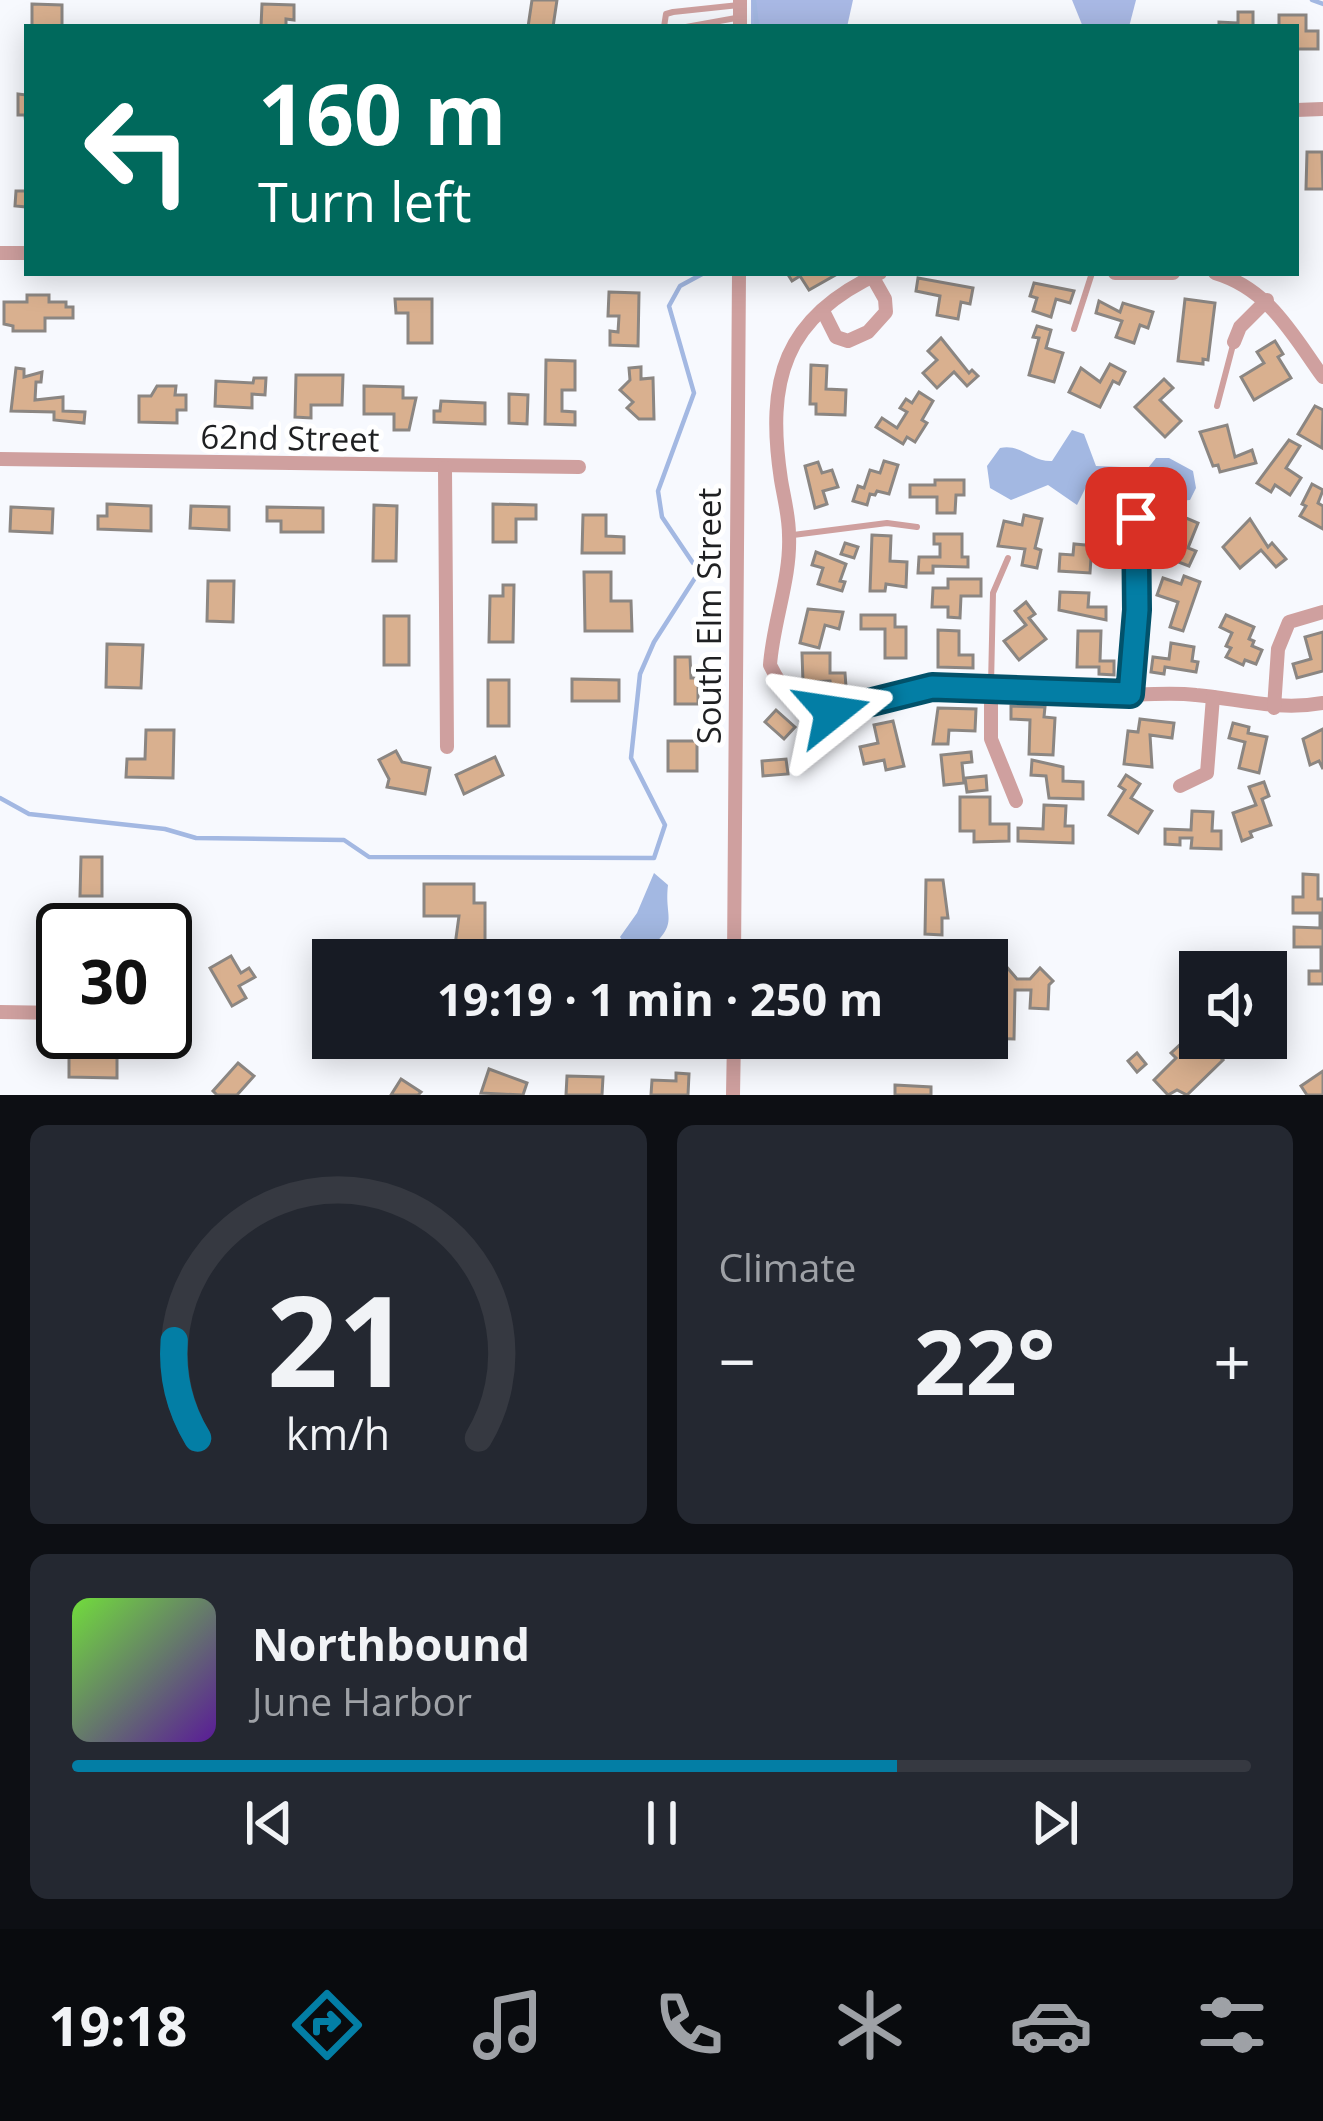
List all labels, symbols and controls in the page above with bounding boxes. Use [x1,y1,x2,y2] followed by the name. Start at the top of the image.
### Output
[258,55,506,170] text: 160 m
[60,72,216,228] icon: left
[258,164,471,238] text: Turn left
[200,413,380,462] street label: 62nd Street
[1085,467,1187,569] pin
[1103,485,1169,551] icon: arrive
[686,488,731,744] street label: South Elm Street
[769,649,895,775] position arrow
[36,903,192,1059] speed limit sign: 30
[1179,951,1287,1059] map controls
[1179,951,1287,1059] button: sound
[437,968,883,1029] text: 19:19 · 1 min · 250 m
[719,1240,856,1293] text: Climate
[267,1254,410,1424] text: 21
[914,1299,1055,1421] text: 22°
[719,1315,756,1405] text: −
[1213,1315,1251,1405] text: +
[286,1403,390,1462] text: km/h
[252,1613,530,1674] text: Northbound
[252,1674,472,1727] text: June Harbor
[236,1790,302,1856] icon: previous
[629,1790,695,1856] icon: pause
[1022,1790,1088,1856] icon: next
[285,1983,369,2067] icon: directions
[466,1983,550,2067] icon: music
[647,1983,731,2067] icon: phone
[828,1983,912,2067] icon: climate
[1009,1983,1093,2067] icon: car
[1190,1983,1274,2067] icon: filters
[49,1988,187,2062] text: 19:18

